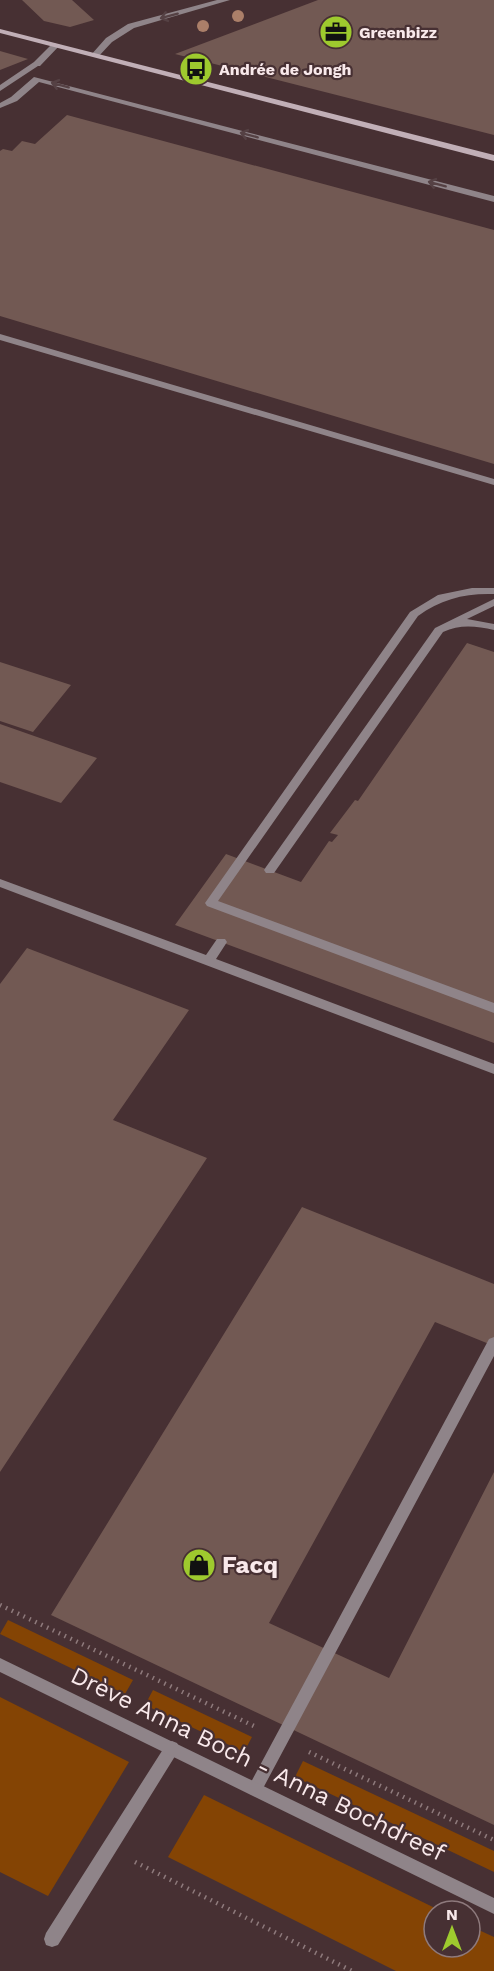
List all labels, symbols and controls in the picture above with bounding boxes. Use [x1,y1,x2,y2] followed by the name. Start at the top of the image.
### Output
[160,10,179,22] one-way arrow
[318,14,354,50] office icon: Greenbizz
[359,23,437,42] place label: Greenbizz
[178,51,214,87] bus stop icon: Andrée de Jongh
[219,60,352,79] place label: Andrée de Jongh
[51,79,70,90] one-way arrow
[240,128,259,140] one-way arrow
[428,178,447,190] one-way arrow
[181,1547,217,1583] shop icon: Facq
[222,1551,278,1579] place label: Facq
[66,1661,450,1867] street label: Drève Anna Boch - Anna Bochdreef
[422,1899,482,1959] north arrow
[446,1905,458,1924] text: N

